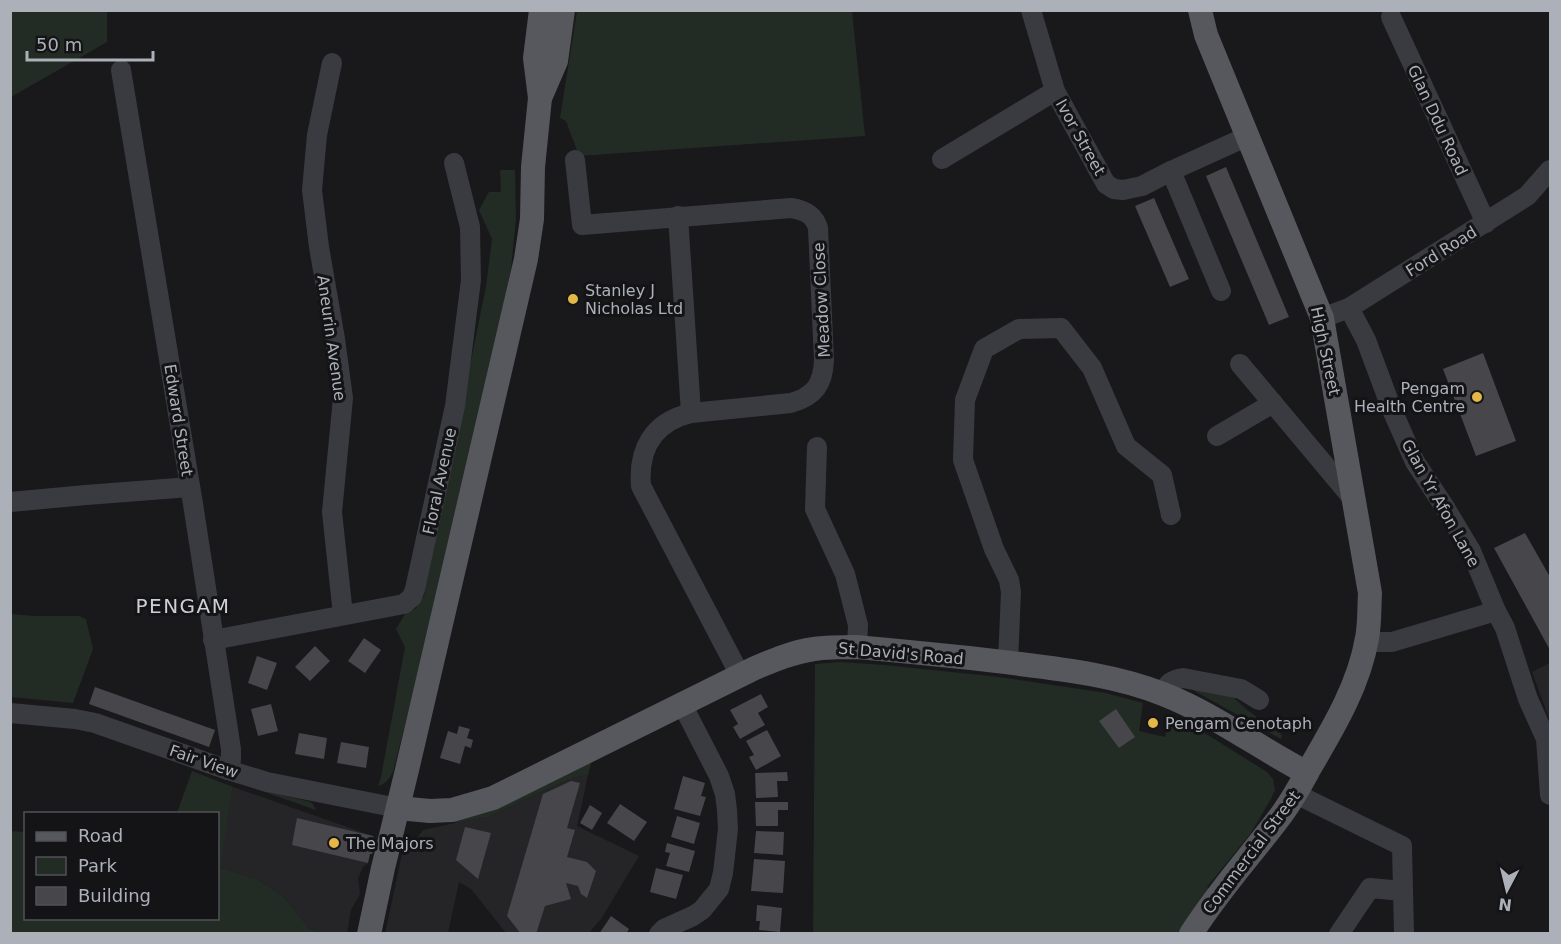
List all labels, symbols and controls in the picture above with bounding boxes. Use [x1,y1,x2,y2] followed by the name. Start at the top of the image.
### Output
[27,24,153,62] scale bar
[36,34,82,55] text: 50 m
[1404,62,1471,178] street label: Glan Ddu Road
[1052,96,1109,179] street label: Ivor Street
[1402,222,1480,281] street label: Ford Road
[809,242,834,358] street label: Meadow Close
[313,274,350,402] street label: Aneurin Avenue
[585,281,683,318] place label: Stanley J Nicholas Ltd
[566,292,580,306] marker: Stanley J Nicholas Ltd
[1307,305,1344,397] street label: High Street
[160,363,197,478] street label: Edward Street
[1354,379,1465,416] place label: Pengam Health Centre
[1470,390,1484,404] marker: Pengam Health Centre
[419,426,460,536] street label: Floral Avenue
[1398,436,1484,570] street label: Glan Yr Afon Lane
[135,594,231,618] district label: PENGAM
[838,639,964,668] street label: St David's Road
[1165,714,1312,733] place label: Pengam Cenotaph
[1146,716,1160,730] marker: Pengam Cenotaph
[167,741,241,782] street label: Fair View
[1199,787,1304,918] street label: Commercial Street
[24,812,219,920] legend
[78,825,123,846] text: Road
[345,834,434,853] place label: The Majors
[327,836,341,850] marker: The Majors
[78,855,117,876] text: Park
[1477,860,1537,920] north arrow
[78,885,151,906] text: Building
[1497,894,1513,915] text: N

